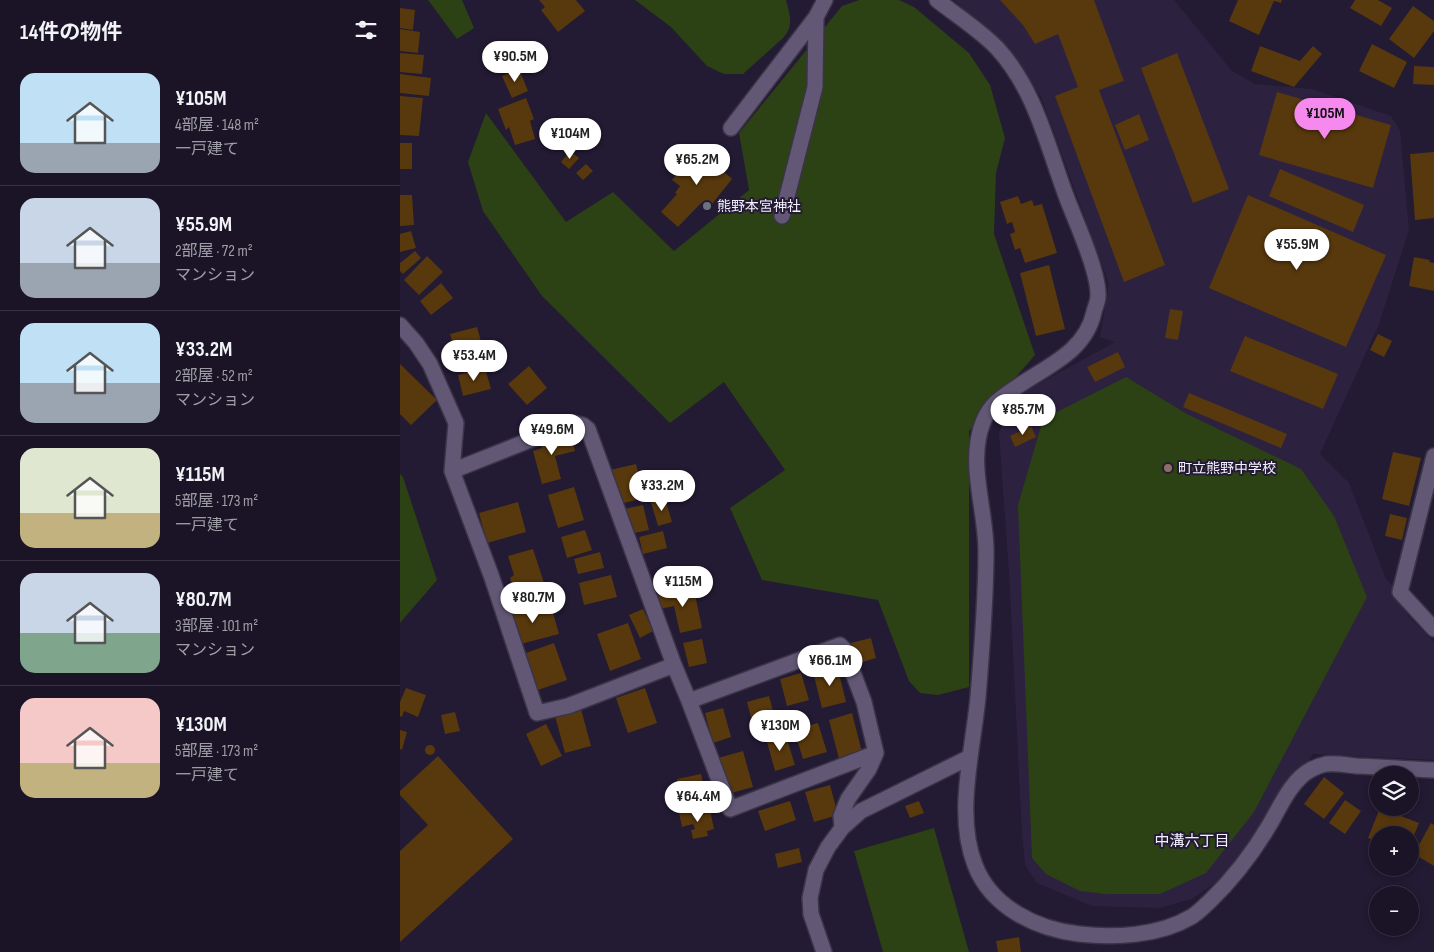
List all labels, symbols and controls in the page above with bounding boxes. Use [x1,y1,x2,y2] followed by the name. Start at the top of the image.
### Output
[352,16,380,44] icon: filters
[20,20,122,45] text: 14件の物件
[474,41,556,83] pin: ¥90.5M
[493,47,537,66] text: ¥90.5M
[175,86,227,111] text: ¥105M
[60,93,120,153] icon: home
[1290,98,1360,140] pin: ¥105M
[1305,104,1345,123] text: ¥105M
[175,116,259,135] text: 4部屋 · 148 m²
[535,118,605,160] pin: ¥104M
[550,124,590,143] text: ¥104M
[175,140,239,159] text: 一戸建て
[656,144,738,186] pin: ¥65.2M
[675,150,719,169] text: ¥65.2M
[717,198,801,215] place label: 熊野本宮神社
[701,200,713,212] marker: 熊野本宮神社
[175,212,232,237] text: ¥55.9M
[60,218,120,278] icon: home
[1256,228,1338,271] pin: ¥55.9M
[1275,235,1319,254] text: ¥55.9M
[175,242,253,261] text: 2部屋 · 72 m²
[175,266,255,285] text: マンション
[175,337,232,362] text: ¥33.2M
[433,340,515,382] pin: ¥53.4M
[60,343,120,403] icon: home
[452,346,496,365] text: ¥53.4M
[175,367,253,386] text: 2部屋 · 52 m²
[175,391,255,410] text: マンション
[982,394,1064,436] pin: ¥85.7M
[1002,400,1044,419] text: ¥85.7M
[511,414,593,456] pin: ¥49.6M
[530,420,574,439] text: ¥49.6M
[1178,460,1276,477] place label: 町立熊野中学校
[175,462,225,487] text: ¥115M
[1162,462,1174,474] marker: 町立熊野中学校
[60,468,120,528] icon: home
[621,470,703,512] pin: ¥33.2M
[640,476,684,495] text: ¥33.2M
[175,492,258,511] text: 5部屋 · 173 m²
[175,516,239,535] text: 一戸建て
[648,566,718,608] pin: ¥115M
[664,572,702,591] text: ¥115M
[492,582,574,624] pin: ¥80.7M
[175,587,232,612] text: ¥80.7M
[511,588,555,607] text: ¥80.7M
[60,593,120,653] icon: home
[175,617,258,636] text: 3部屋 · 101 m²
[175,641,255,660] text: マンション
[789,644,871,687] pin: ¥66.1M
[808,651,852,670] text: ¥66.1M
[745,710,815,752] pin: ¥130M
[175,712,227,737] text: ¥130M
[760,716,800,735] text: ¥130M
[60,718,120,778] icon: home
[175,742,258,761] text: 5部屋 · 173 m²
[175,766,239,785] text: 一戸建て
[1369,766,1419,936] map controls
[1369,766,1419,816] button: layers
[657,780,739,823] pin: ¥64.4M
[676,787,720,806] text: ¥64.4M
[1369,826,1419,876] button: +
[1154,832,1230,851] district label: 中溝六丁目
[1369,886,1419,936] button: −

